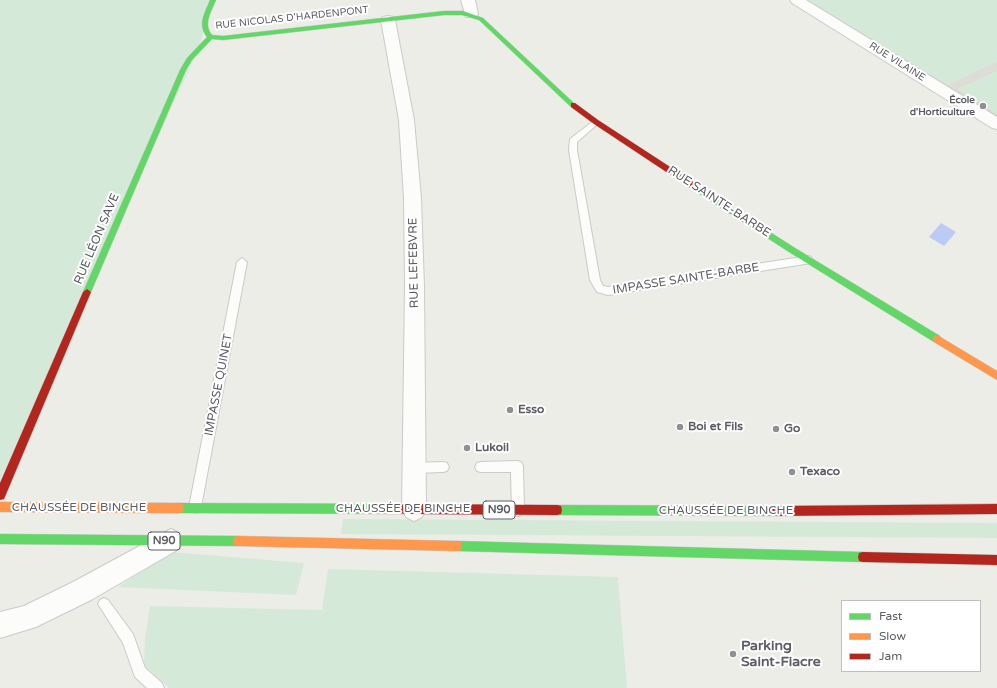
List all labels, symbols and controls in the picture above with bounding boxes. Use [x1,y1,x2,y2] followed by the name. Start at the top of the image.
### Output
[215,4,369,32] street label: RUE NICOLAS D'HARDENPONT
[867,40,927,84] street label: RUE VILAINE
[910,94,975,118] place label: École d'Horticulture
[978,101,988,111] marker: École d'Horticulture
[665,163,773,241] street label: RUE SAINTE-BARBE
[71,191,123,287] street label: RUE LÉON SAVE
[406,218,422,308] street label: RUE LEFEBVRE
[612,260,760,298] street label: IMPASSE SAINTE-BARBE
[202,333,236,437] street label: IMPASSE QUINET
[518,403,544,417] place label: Esso
[505,405,515,415] marker: Esso
[688,420,743,434] place label: Boi et Fils
[675,422,685,432] marker: Boi et Fils
[784,422,800,436] place label: Go
[771,424,781,434] marker: Go
[475,441,509,455] place label: Lukoil
[462,443,472,453] marker: Lukoil
[800,465,840,479] place label: Texaco
[787,467,797,477] marker: Texaco
[12,501,146,515] street label: CHAUSSÉE DE BINCHE
[483,501,515,519] road number: N90
[336,502,470,516] street label: CHAUSSÉE DE BINCHE
[659,504,793,518] street label: CHAUSSÉE DE BINCHE
[148,532,180,550] road number: N90
[841,600,981,672] legend
[879,609,902,623] text: Fast
[879,629,906,643] text: Slow
[741,638,821,670] place label: Parking Saint-Fiacre
[728,649,738,659] marker: Parking Saint-Fiacre
[879,649,902,663] text: Jam

